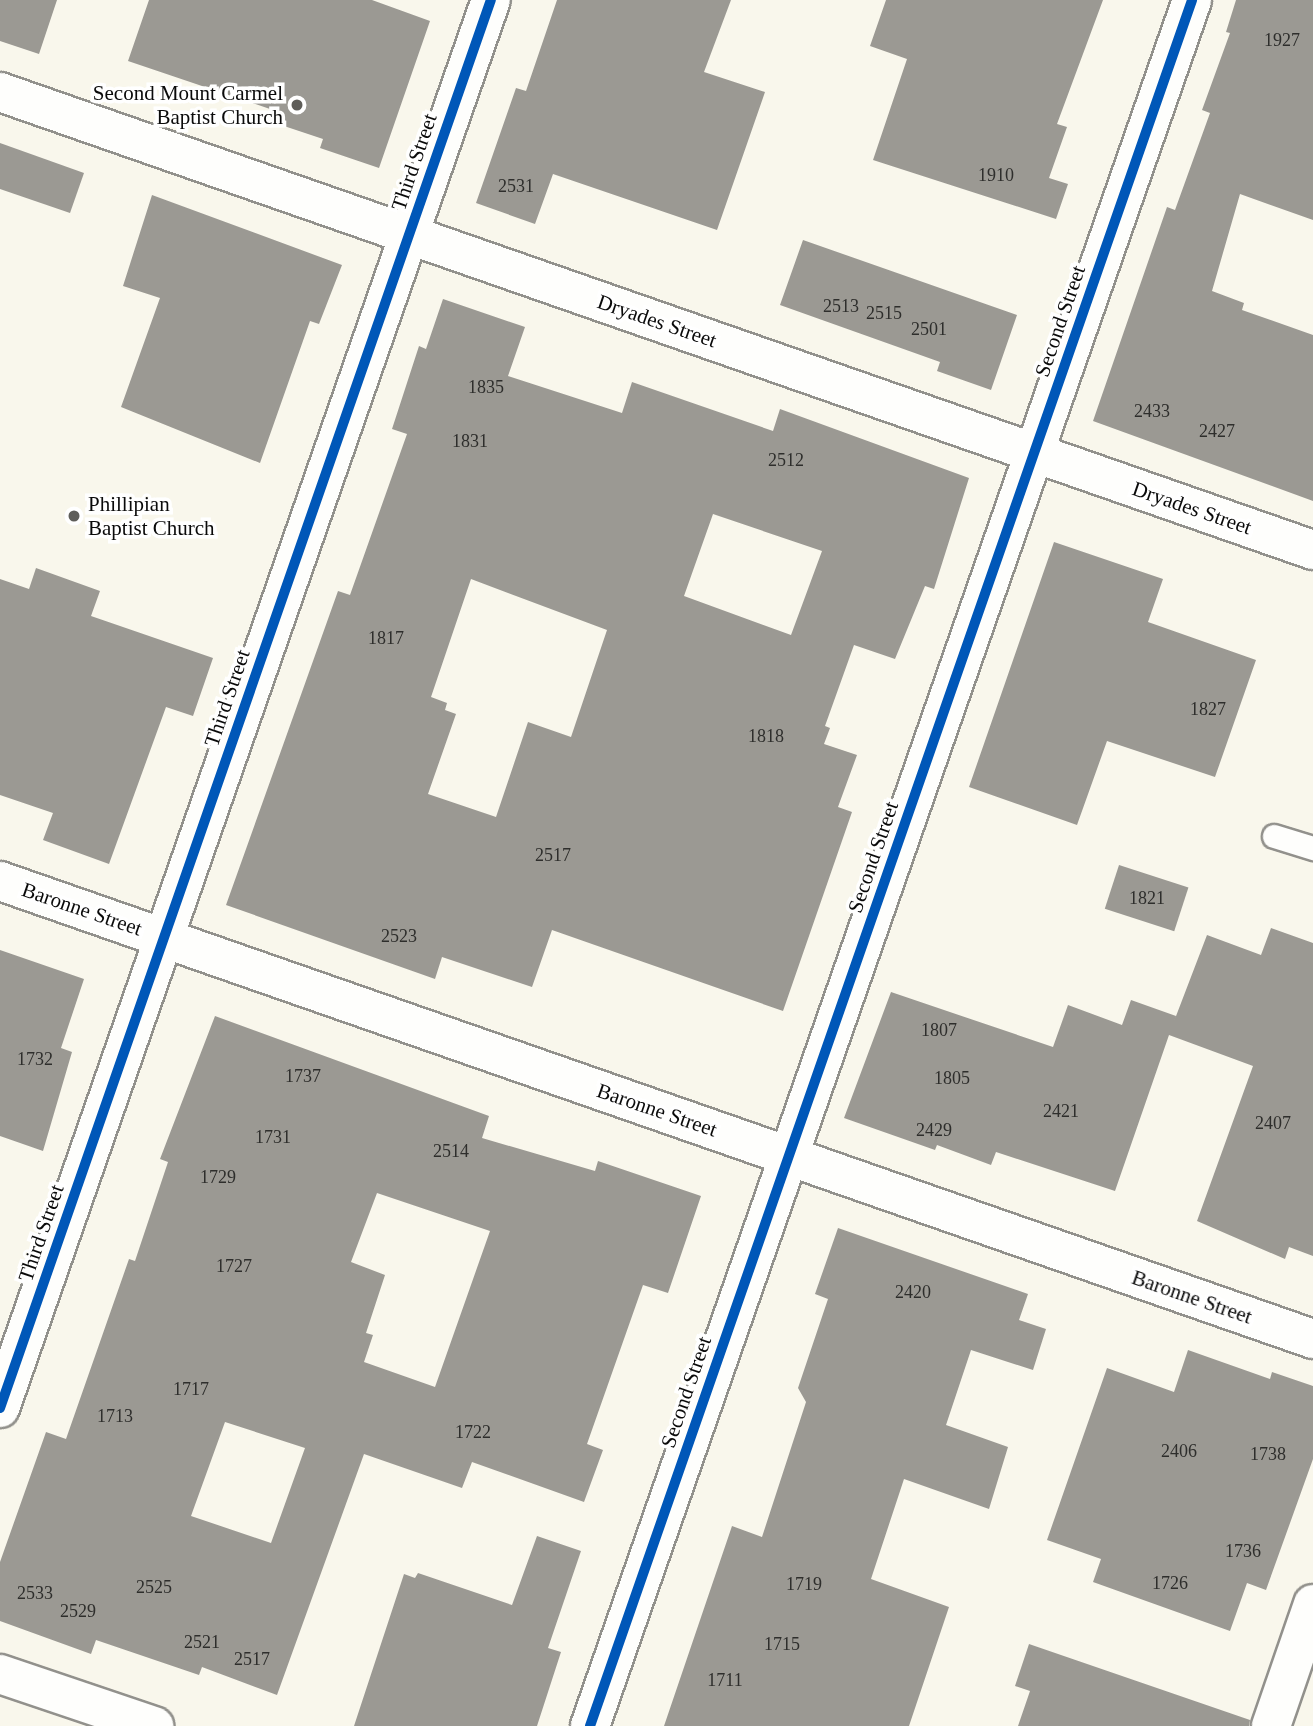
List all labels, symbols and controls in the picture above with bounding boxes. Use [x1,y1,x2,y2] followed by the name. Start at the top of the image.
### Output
[1264,29,1300,51] house number: 1927
[93,80,283,130] place label: Second Mount Carmel Baptist Church
[289,97,305,113] marker: Second Mount Carmel Baptist Church
[386,110,442,214] street label: Third Street
[978,164,1014,186] house number: 1910
[498,175,534,197] house number: 2531
[1029,262,1091,380] street label: Second Street
[594,289,720,353] street label: Dryades Street
[823,295,859,317] house number: 2513
[866,302,902,324] house number: 2515
[911,318,947,340] house number: 2501
[468,376,504,398] house number: 1835
[1134,400,1170,422] house number: 2433
[1199,420,1235,442] house number: 2427
[452,430,488,452] house number: 1831
[768,449,804,471] house number: 2512
[1129,476,1255,540] street label: Dryades Street
[88,491,215,541] place label: Phillipian Baptist Church
[66,508,82,524] marker: Phillipian Baptist Church
[368,627,404,649] house number: 1817
[199,646,255,750] street label: Third Street
[1190,698,1226,720] house number: 1827
[748,725,784,747] house number: 1818
[842,798,904,916] street label: Second Street
[535,844,571,866] house number: 2517
[19,877,145,941] street label: Baronne Street
[1129,887,1165,909] house number: 1821
[381,925,417,947] house number: 2523
[921,1019,957,1041] house number: 1807
[17,1048,53,1070] house number: 1732
[285,1065,321,1087] house number: 1737
[934,1067,970,1089] house number: 1805
[594,1078,720,1142] street label: Baronne Street
[1043,1100,1079,1122] house number: 2421
[1255,1112,1291,1134] house number: 2407
[916,1119,952,1141] house number: 2429
[255,1126,291,1148] house number: 1731
[433,1140,469,1162] house number: 2514
[200,1166,236,1188] house number: 1729
[13,1181,69,1285] street label: Third Street
[216,1255,252,1277] house number: 1727
[1129,1265,1255,1329] street label: Baronne Street
[895,1281,931,1303] house number: 2420
[655,1333,717,1451] street label: Second Street
[173,1378,209,1400] house number: 1717
[97,1405,133,1427] house number: 1713
[455,1421,491,1443] house number: 1722
[1161,1440,1197,1462] house number: 2406
[1250,1443,1286,1465] house number: 1738
[1225,1540,1261,1562] house number: 1736
[1152,1572,1188,1594] house number: 1726
[786,1573,822,1595] house number: 1719
[136,1576,172,1598] house number: 2525
[17,1582,53,1604] house number: 2533
[60,1600,96,1622] house number: 2529
[184,1631,220,1653] house number: 2521
[764,1633,800,1655] house number: 1715
[234,1648,270,1670] house number: 2517
[707,1669,743,1691] house number: 1711

